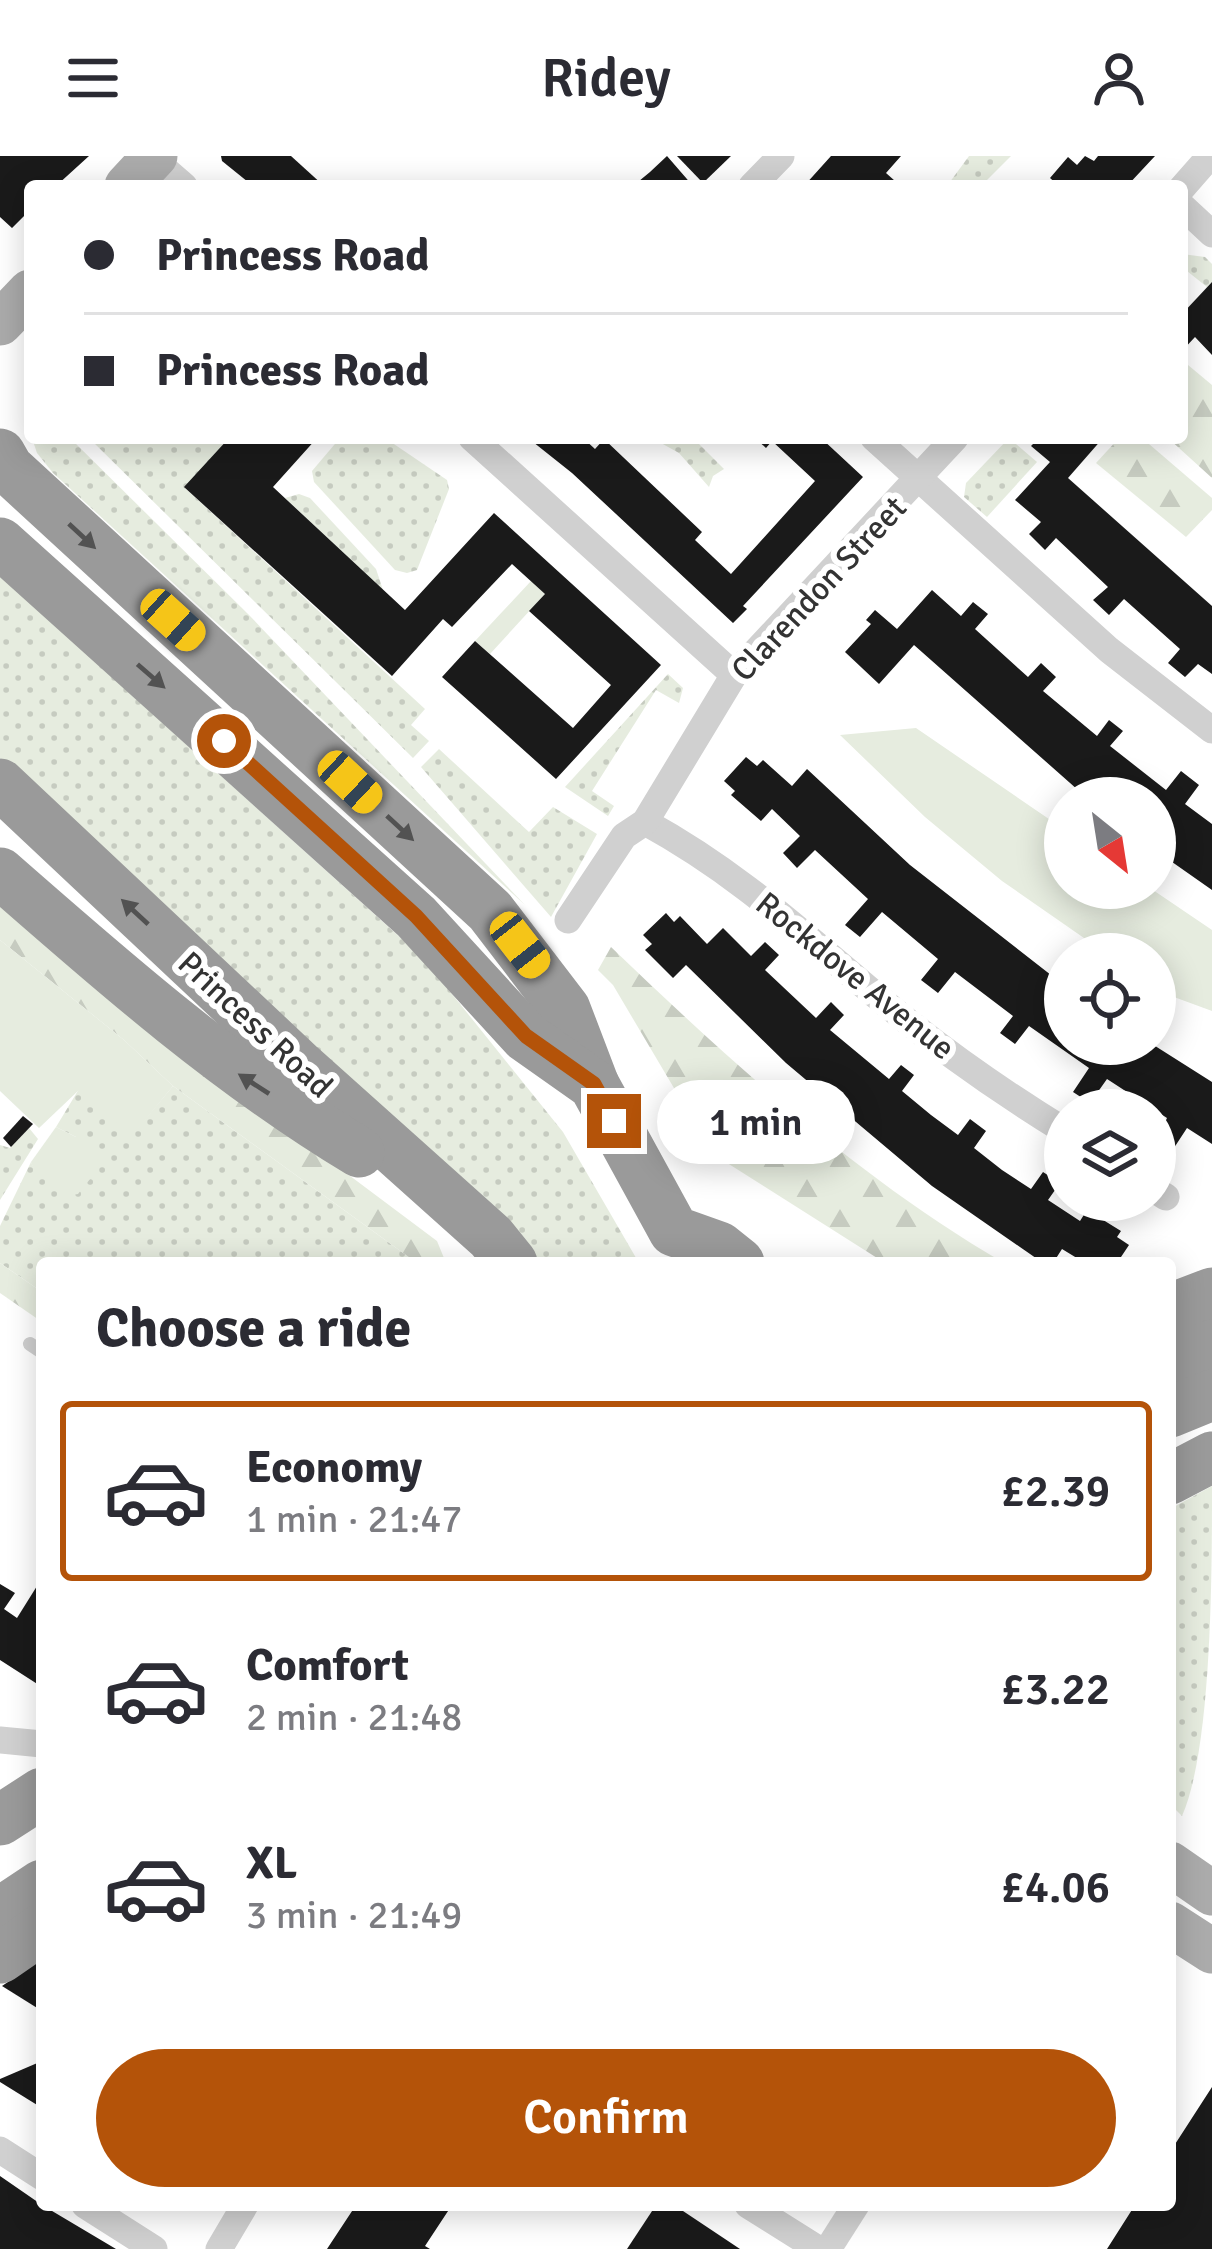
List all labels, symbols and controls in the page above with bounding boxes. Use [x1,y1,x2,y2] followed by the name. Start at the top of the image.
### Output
[60,45,126,111] icon: menu
[541,45,671,112] text: Ridey
[1086,45,1152,111] icon: person
[156,228,429,283] text: Princess Road
[156,343,429,398] text: Princess Road
[723,488,915,690] street label: Clarendon Street
[67,522,96,549] one-way arrow
[134,583,212,657] car
[136,662,166,689] one-way arrow
[197,714,251,768] route start
[311,744,389,820] car
[1044,777,1176,909] north arrow
[1044,777,1176,1221] map controls
[386,814,415,841] one-way arrow
[747,883,963,1069] street label: Rockdove Avenue
[121,898,150,926] one-way arrow
[484,906,556,984] car
[1044,933,1176,1065] button: locate
[169,943,341,1107] street label: Princess Road
[238,1073,271,1095] one-way arrow
[656,1079,854,1163] callout: 1 min
[1044,1089,1176,1221] button: layers
[587,1094,641,1148] route end
[709,1098,803,1146] text: 1 min
[96,1295,411,1362] text: Choose a ride
[102,1437,210,1545] icon: car
[246,1440,422,1495] text: Economy
[1000,1464,1110,1519] text: £2.39
[246,1495,462,1543] text: 1 min · 21:47
[102,1635,210,1743] icon: car
[246,1638,409,1693] text: Comfort
[1000,1662,1110,1717] text: £3.22
[246,1693,462,1741] text: 2 min · 21:48
[102,1833,210,1941] icon: car
[246,1836,297,1891] text: XL
[1000,1860,1110,1915] text: £4.06
[246,1891,462,1939] text: 3 min · 21:49
[96,2049,1116,2187] button: Confirm

